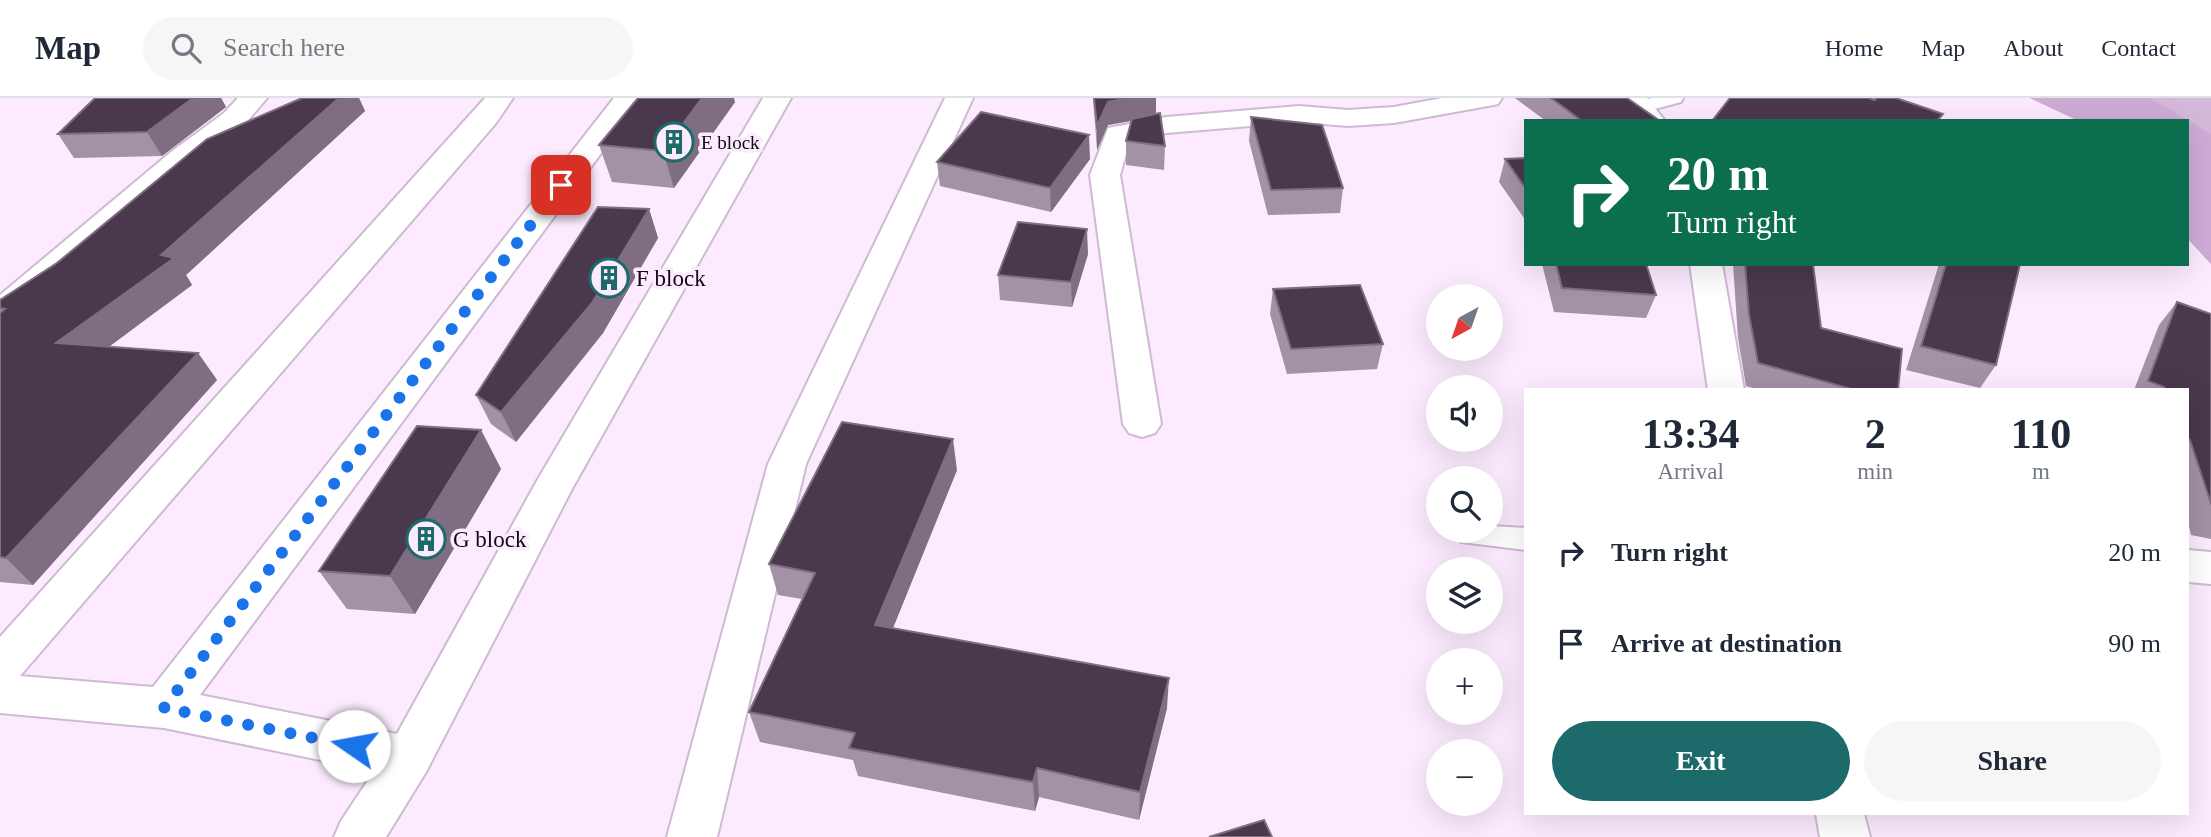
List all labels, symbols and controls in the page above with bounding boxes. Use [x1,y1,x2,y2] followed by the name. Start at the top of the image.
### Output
[143,17,633,80] search box
[167,29,205,67] icon: search
[35,30,101,66] text: Map
[223,33,345,62] text: Search here
[1825,35,1883,61] text: Home
[1921,35,1965,61] text: Map
[2003,35,2063,61] text: About
[2101,35,2176,61] text: Contact
[653,121,695,163] building icon: E block
[701,132,760,153] place label: E block
[1667,146,1769,201] text: 20 m
[1552,147,1643,238] icon: right
[531,155,591,215] pin
[542,166,580,204] icon: arrive
[1667,204,1797,240] text: Turn right
[588,257,630,299] building icon: F block
[636,266,706,291] place label: F block
[1426,284,1503,360] north arrow
[1426,284,1503,816] map controls
[1426,375,1503,452] button: sound
[1642,411,1740,457] text: 13:34
[1865,411,1886,457] text: 2
[2011,411,2071,457] text: 110
[1657,459,1724,484] text: Arrival
[1857,459,1893,484] text: min
[2032,459,2050,484] text: m
[1426,466,1503,543] button: search
[405,518,447,560] building icon: G block
[453,527,527,552] place label: G block
[1552,534,1590,572] icon: right
[1611,538,1728,567] text: Turn right
[2108,538,2161,567] text: 20 m
[1426,557,1503,634] button: layers
[1552,625,1590,663] icon: arrive
[1611,629,1842,658] text: Arrive at destination
[2108,629,2161,658] text: 90 m
[1426,648,1503,725] button: +
[317,709,391,783] position arrow
[1552,721,1850,801] button: Exit
[1864,721,2161,801] button: Share
[1426,739,1503,816] button: −

